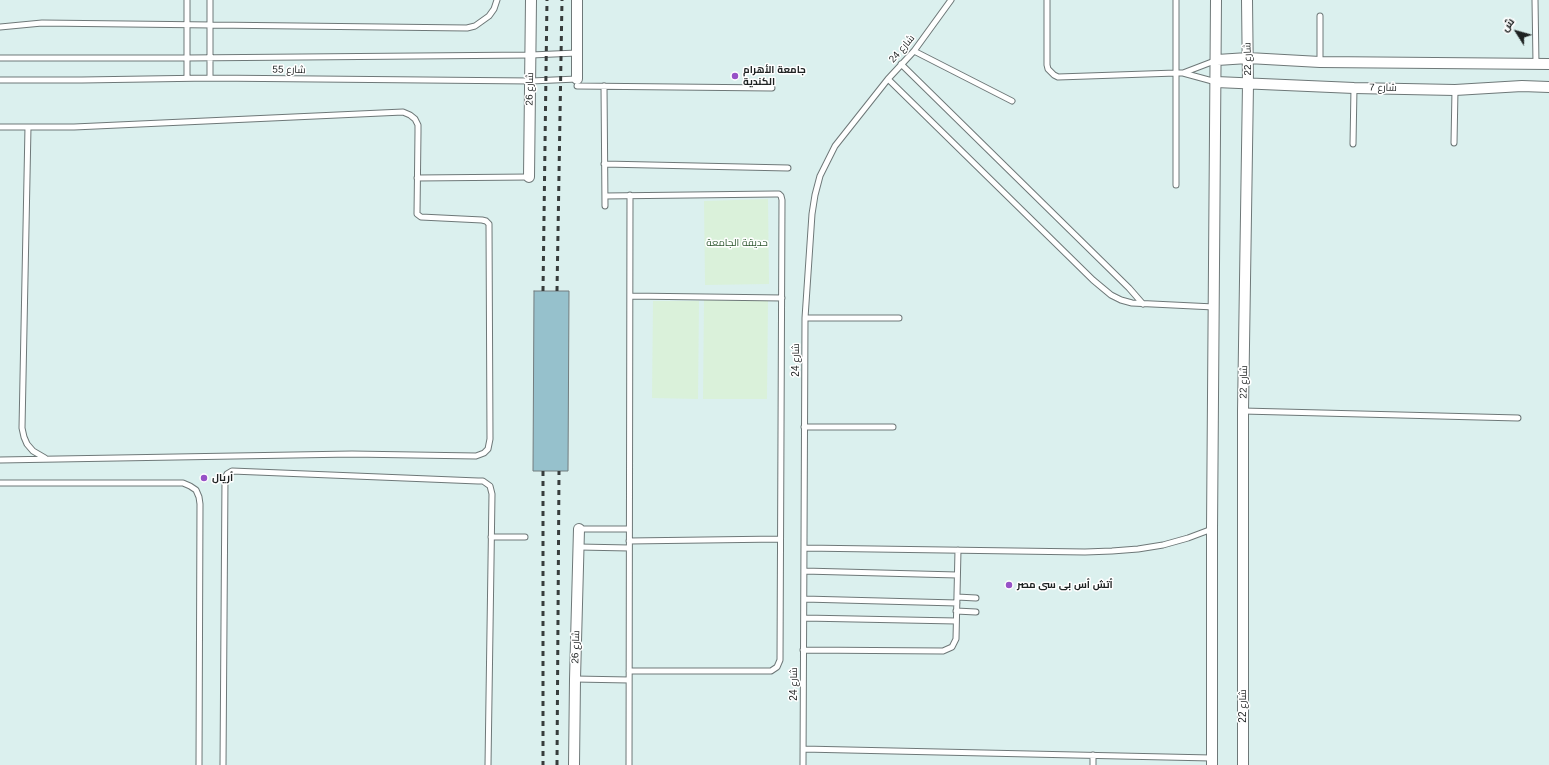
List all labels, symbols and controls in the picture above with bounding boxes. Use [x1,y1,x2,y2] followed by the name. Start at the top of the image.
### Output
[1497,12,1537,52] north arrow
[1498,16,1516,34] text: ش
[887,33,917,65] street label: شارع 24
[1242,42,1254,76] street label: شارع 22
[272,64,306,76] street label: شارع 55
[743,64,806,88] place label: جامعة الأهرام الكندية
[730,71,740,81] marker: جامعة الأهرام الكندية
[524,72,536,106] street label: شارع 26
[1369,82,1397,94] street label: شارع 7
[706,237,768,249] park label: حديقة الجامعة
[790,343,802,377] street label: شارع 24
[1238,365,1250,399] street label: شارع 22
[212,472,233,484] place label: أريال
[199,473,209,483] marker: أريال
[1017,579,1113,591] place label: أتش أس بى سى مصر
[1004,580,1014,590] marker: أتش أس بى سى مصر
[569,630,583,664] street label: شارع 26
[788,667,800,701] street label: شارع 24
[1237,689,1249,723] street label: شارع 22

